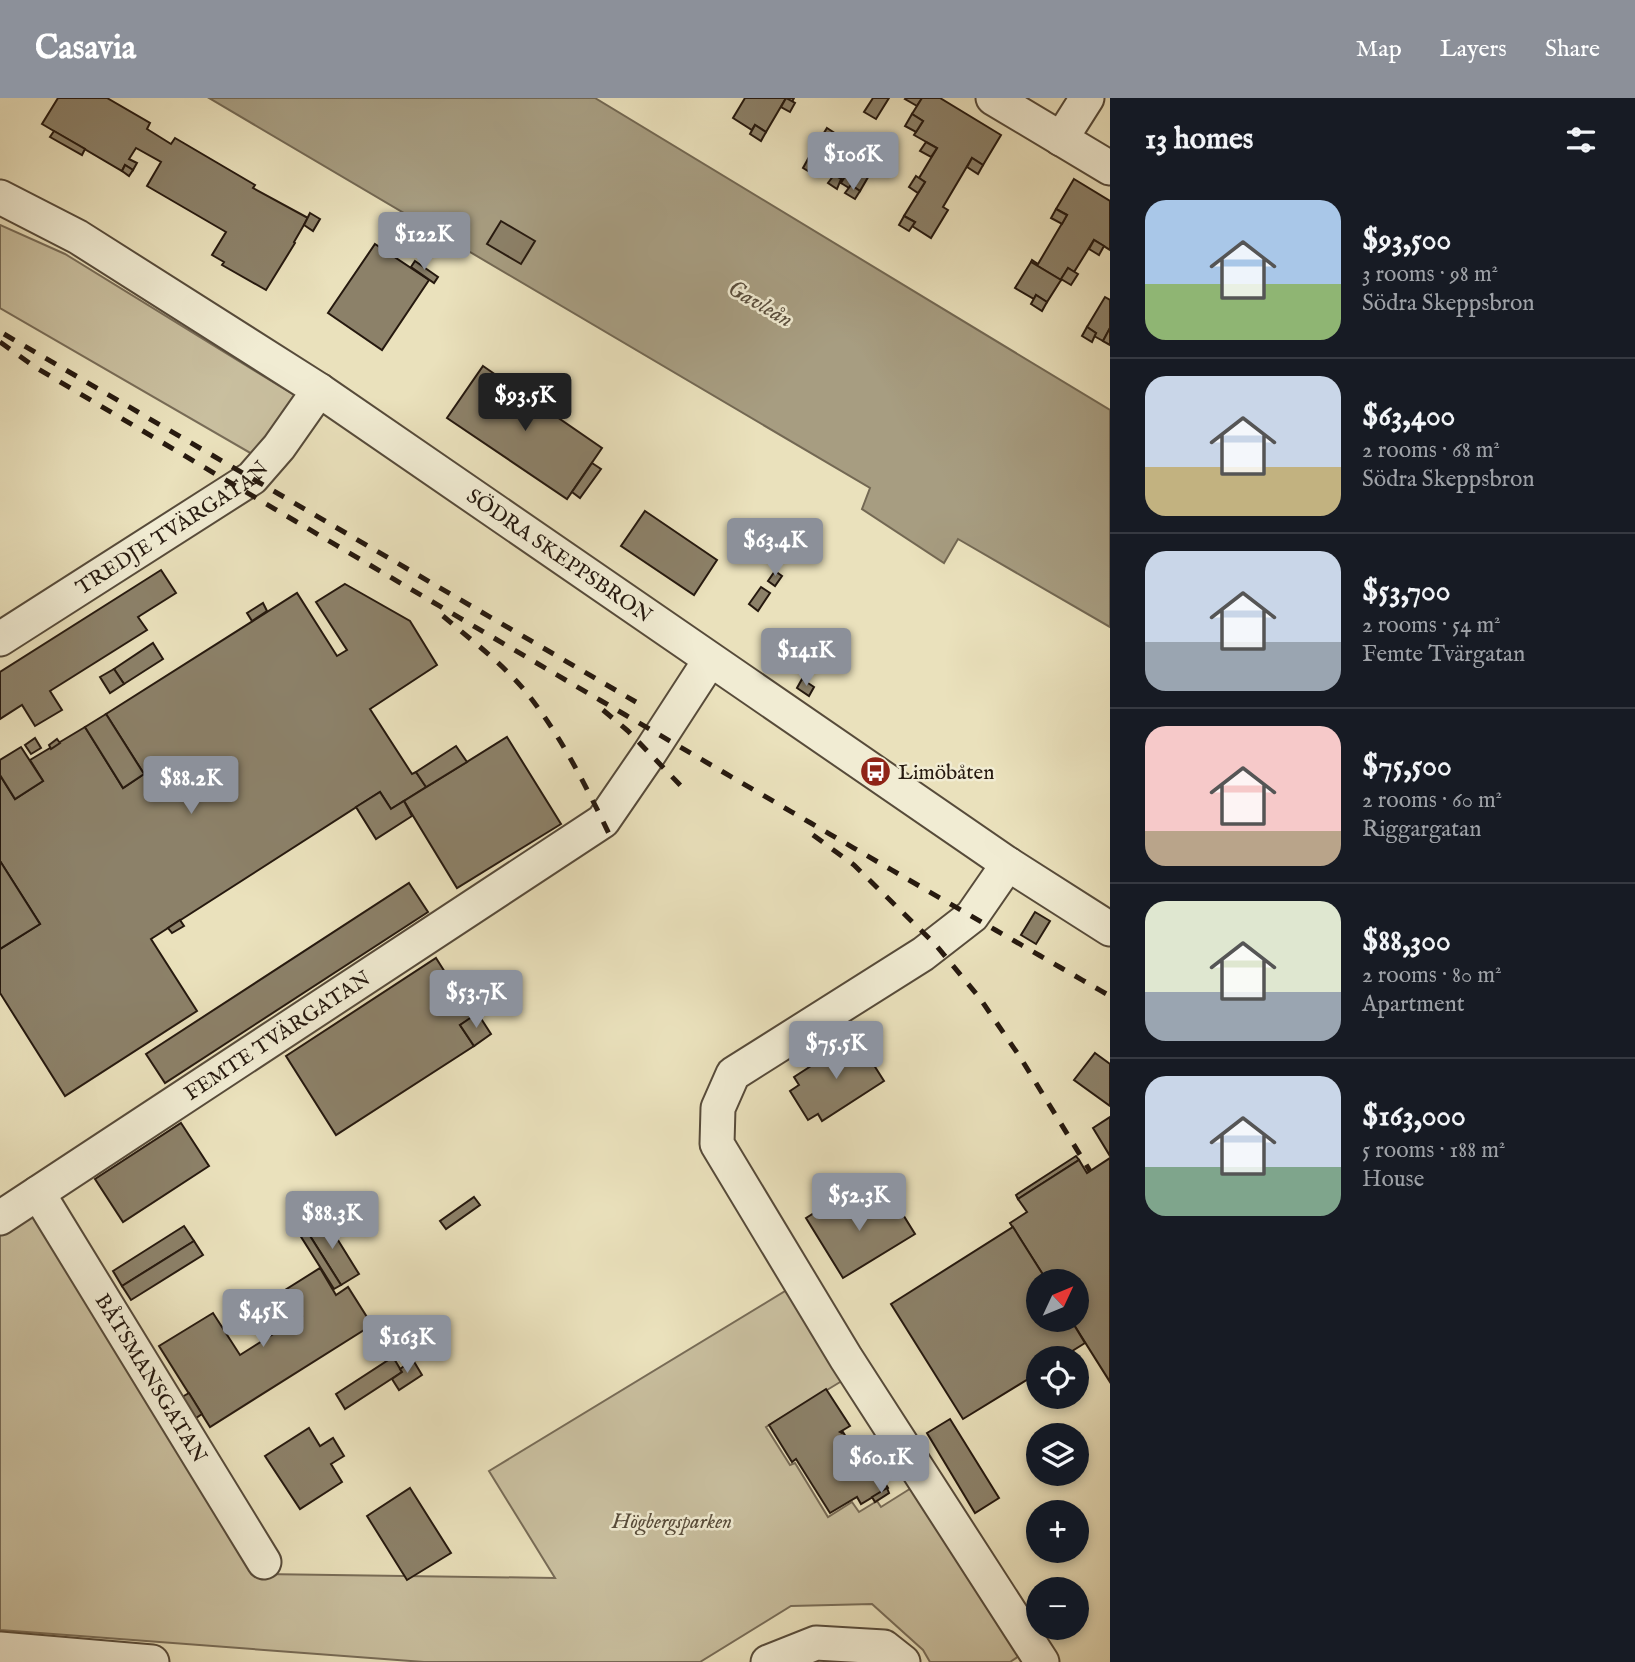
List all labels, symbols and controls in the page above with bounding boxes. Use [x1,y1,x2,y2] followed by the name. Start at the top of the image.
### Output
[35,28,136,70] text: Casavia
[1356,34,1402,65] text: Map
[1440,34,1507,65] text: Layers
[1545,34,1600,65] text: Share
[1145,121,1253,159] text: 13 homes
[1562,121,1600,159] icon: filters
[804,132,902,192] pin: $106K
[824,140,882,169] text: $106K
[375,212,473,272] pin: $122K
[394,220,454,249] text: $122K
[1362,222,1451,260] text: $93,500
[1201,228,1285,312] icon: home
[1362,260,1498,289] text: 3 rooms · 98 m²
[722,274,798,335] water label: Gavleån
[1362,289,1535,318] text: Södra Skeppsbron
[468,374,582,433] pin: $93.5K
[494,381,556,410] text: $93.5K
[1362,398,1455,436] text: $63,400
[1201,404,1285,488] icon: home
[1362,436,1500,465] text: 2 rooms · 68 m²
[71,456,276,602] street label: TREDJE TVÄRGATAN
[1362,465,1535,494] text: Södra Skeppsbron
[461,483,657,630] street label: SÖDRA SKEPPSBRON
[718,518,832,578] pin: $63.4K
[743,526,807,555] text: $63.4K
[1362,573,1451,611] text: $53,700
[1201,579,1285,663] icon: home
[1362,611,1501,640] text: 2 rooms · 54 m²
[757,628,855,688] pin: $141K
[777,636,835,665] text: $141K
[1362,640,1525,669] text: Femte Tvärgatan
[1362,748,1452,786] text: $75,500
[1201,754,1285,838] icon: home
[858,755,892,789] bus stop icon: Limöbåten
[134,756,248,816] pin: $88.2K
[898,760,994,787] place label: Limöbåten
[159,764,223,793] text: $88.2K
[1362,786,1502,815] text: 2 rooms · 60 m²
[1362,815,1481,844] text: Riggargatan
[1362,923,1451,961] text: $88,300
[1201,929,1285,1013] icon: home
[1362,961,1502,990] text: 2 rooms · 80 m²
[180,966,376,1108] street label: FEMTE TVÄRGATAN
[419,970,533,1030] pin: $53.7K
[446,978,506,1007] text: $53.7K
[1362,990,1465,1019] text: Apartment
[779,1021,893,1081] pin: $75.5K
[805,1029,867,1058] text: $75.5K
[1362,1098,1466,1136] text: $163,000
[1201,1104,1285,1188] icon: home
[1362,1136,1505,1165] text: 5 rooms · 188 m²
[1362,1165,1424,1194] text: House
[802,1174,916,1233] pin: $52.3K
[828,1181,890,1210] text: $52.3K
[275,1192,389,1251] pin: $88.3K
[302,1199,362,1228] text: $88.3K
[1026,1269,1088,1332] north arrow
[1026,1269,1089,1640] map controls
[88,1289,212,1468] street label: BÅTSMANSGATAN
[222,1290,304,1349] pin: $45K
[239,1297,287,1326] text: $45K
[358,1316,456,1375] pin: $163K
[379,1323,435,1352] text: $163K
[1026,1346,1089,1409] button: locate
[1026,1423,1089,1486] button: layers
[824,1436,938,1495] pin: $60.1K
[849,1443,913,1472] text: $60.1K
[1026,1500,1089,1563] button: +
[611,1509,732,1536] park label: Högbergsparken
[1026,1577,1089,1640] button: −

